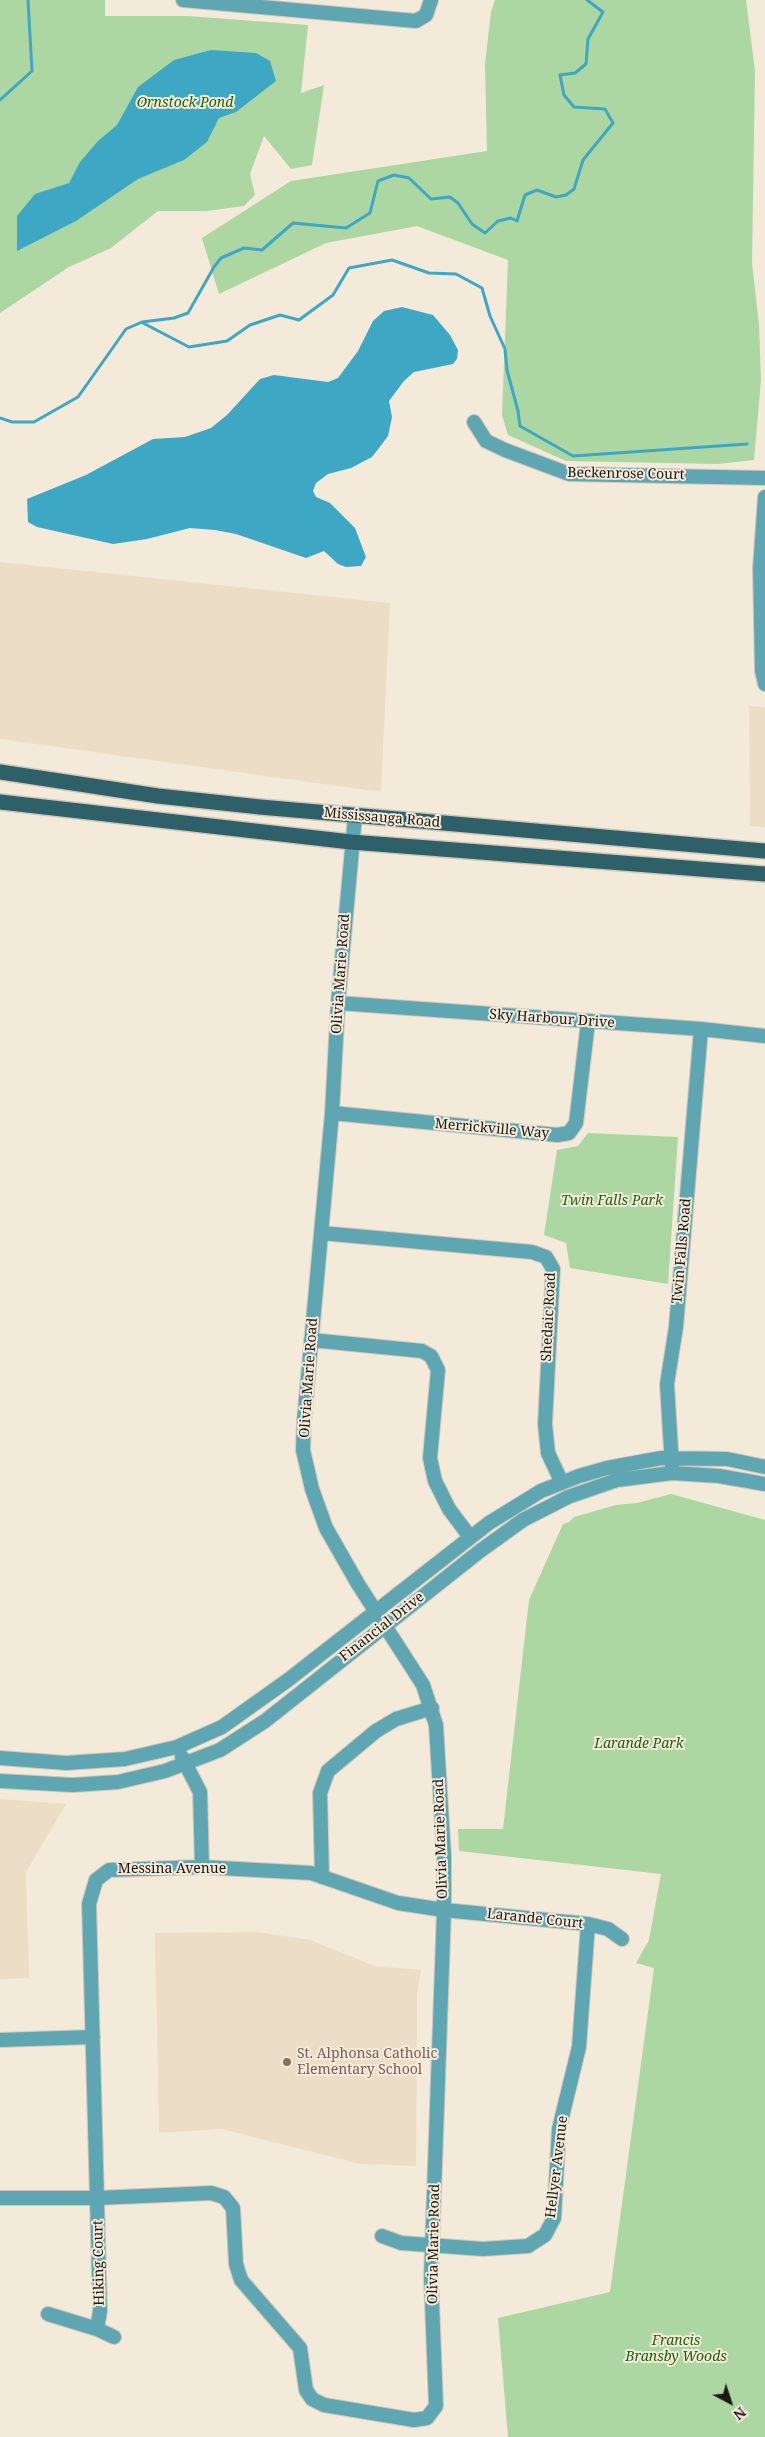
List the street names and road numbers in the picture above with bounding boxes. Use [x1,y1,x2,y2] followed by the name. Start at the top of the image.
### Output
[567,465,685,483] street label: Beckenrose Court
[323,805,441,831] street label: Mississauga Road
[328,913,354,1035] street label: Olivia Marie Road
[489,1006,615,1032] street label: Sky Harbour Drive
[434,1116,550,1142] street label: Merrickville Way
[669,1198,695,1304] street label: Twin Falls Road
[538,1272,560,1362] street label: Shedaic Road
[296,1317,322,1439] street label: Olivia Marie Road
[336,1589,428,1665] street label: Financial Drive
[431,1779,451,1899] street label: Olivia Marie Road
[118,1861,226,1877] street label: Messina Avenue
[486,1906,584,1932] street label: Larande Court
[542,2115,572,2219] street label: Hellyer Avenue
[425,2184,443,2304] street label: Olivia Marie Road
[90,2220,108,2306] street label: Hiking Court

